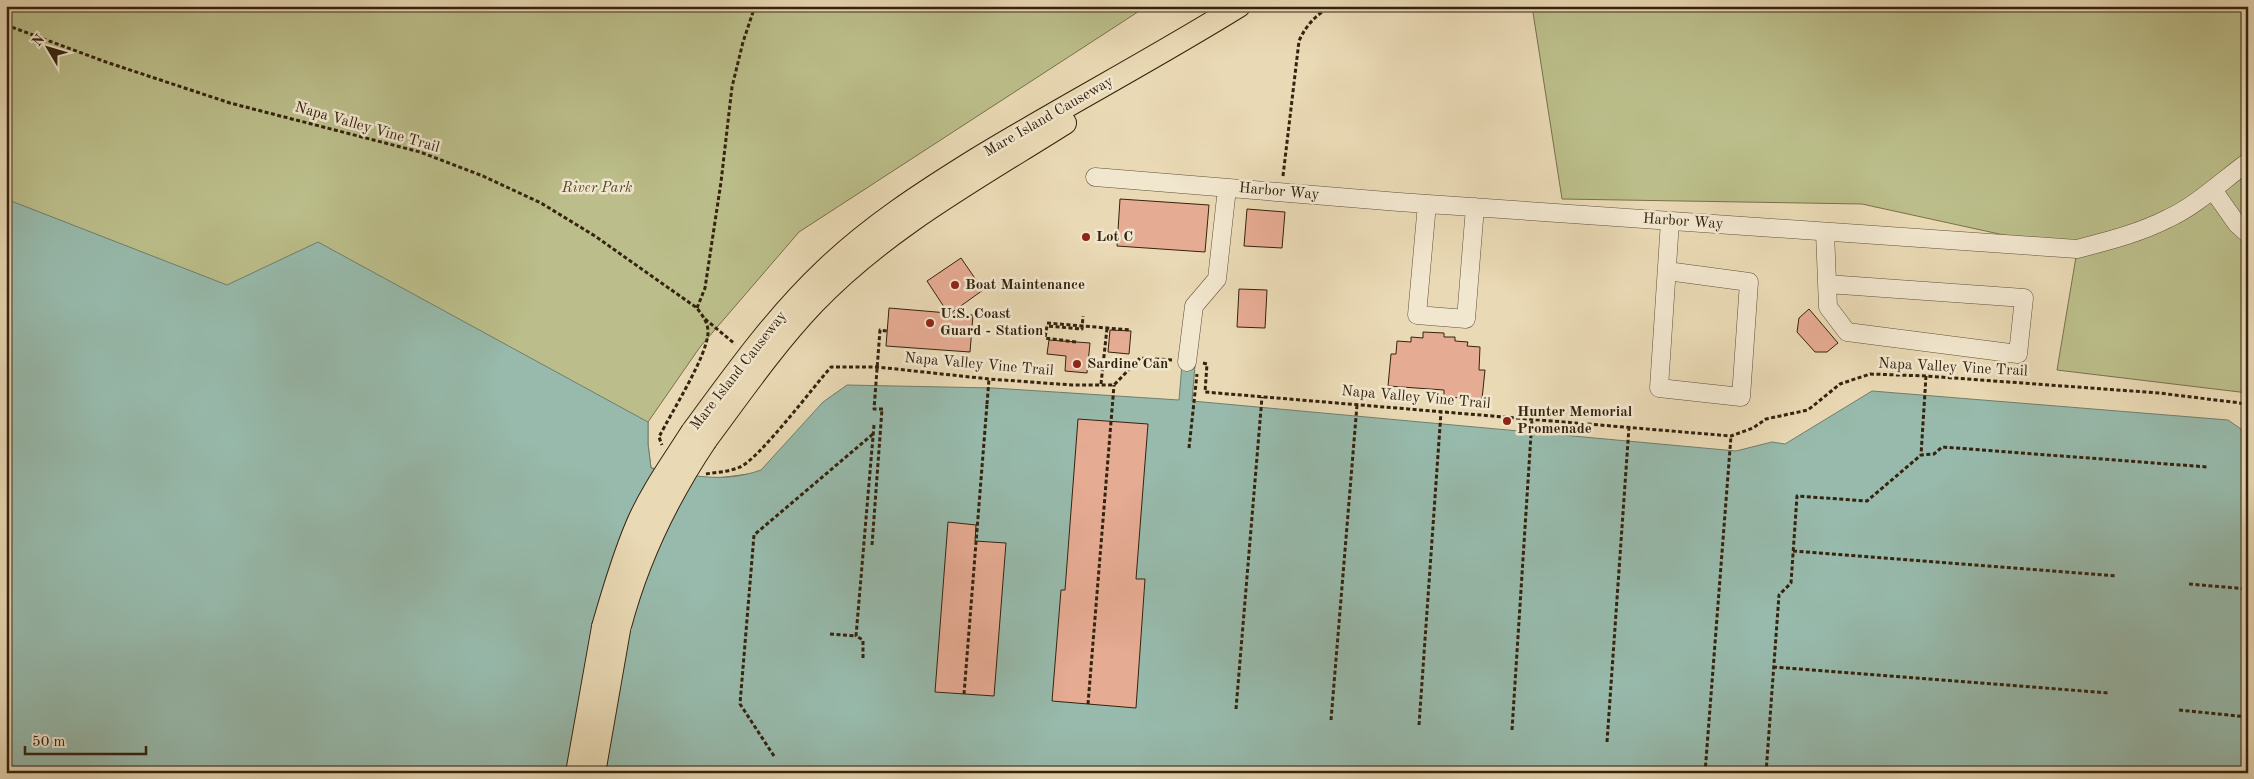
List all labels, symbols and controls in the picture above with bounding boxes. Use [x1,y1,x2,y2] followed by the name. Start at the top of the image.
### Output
[22,22,72,72] north arrow
[30,32,48,49] text: N
[982,74,1116,160] street label: Mare Island Causeway
[293,100,441,156] street label: Napa Valley Vine Trail
[561,181,632,196] park label: River Park
[1238,181,1320,203] street label: Harbor Way
[1642,212,1724,232] street label: Harbor Way
[1096,230,1133,245] place label: Lot C
[1080,231,1092,243] marker: Lot C
[965,278,1085,293] place label: Boat Maintenance
[949,279,961,291] marker: Boat Maintenance
[940,307,1043,339] place label: U.S. Coast Guard - Station
[688,309,790,433] street label: Mare Island Causeway
[924,317,936,329] marker: U.S. Coast Guard - Station
[904,351,1054,379] street label: Napa Valley Vine Trail
[1087,357,1168,372] place label: Sardine Can
[1878,357,2028,379] street label: Napa Valley Vine Trail
[1071,358,1083,370] marker: Sardine Can
[1341,384,1491,412] street label: Napa Valley Vine Trail
[1517,405,1633,437] place label: Hunter Memorial Promenade
[1501,415,1513,427] marker: Hunter Memorial Promenade
[25,724,146,756] scale bar
[32,735,66,750] text: 50 m

